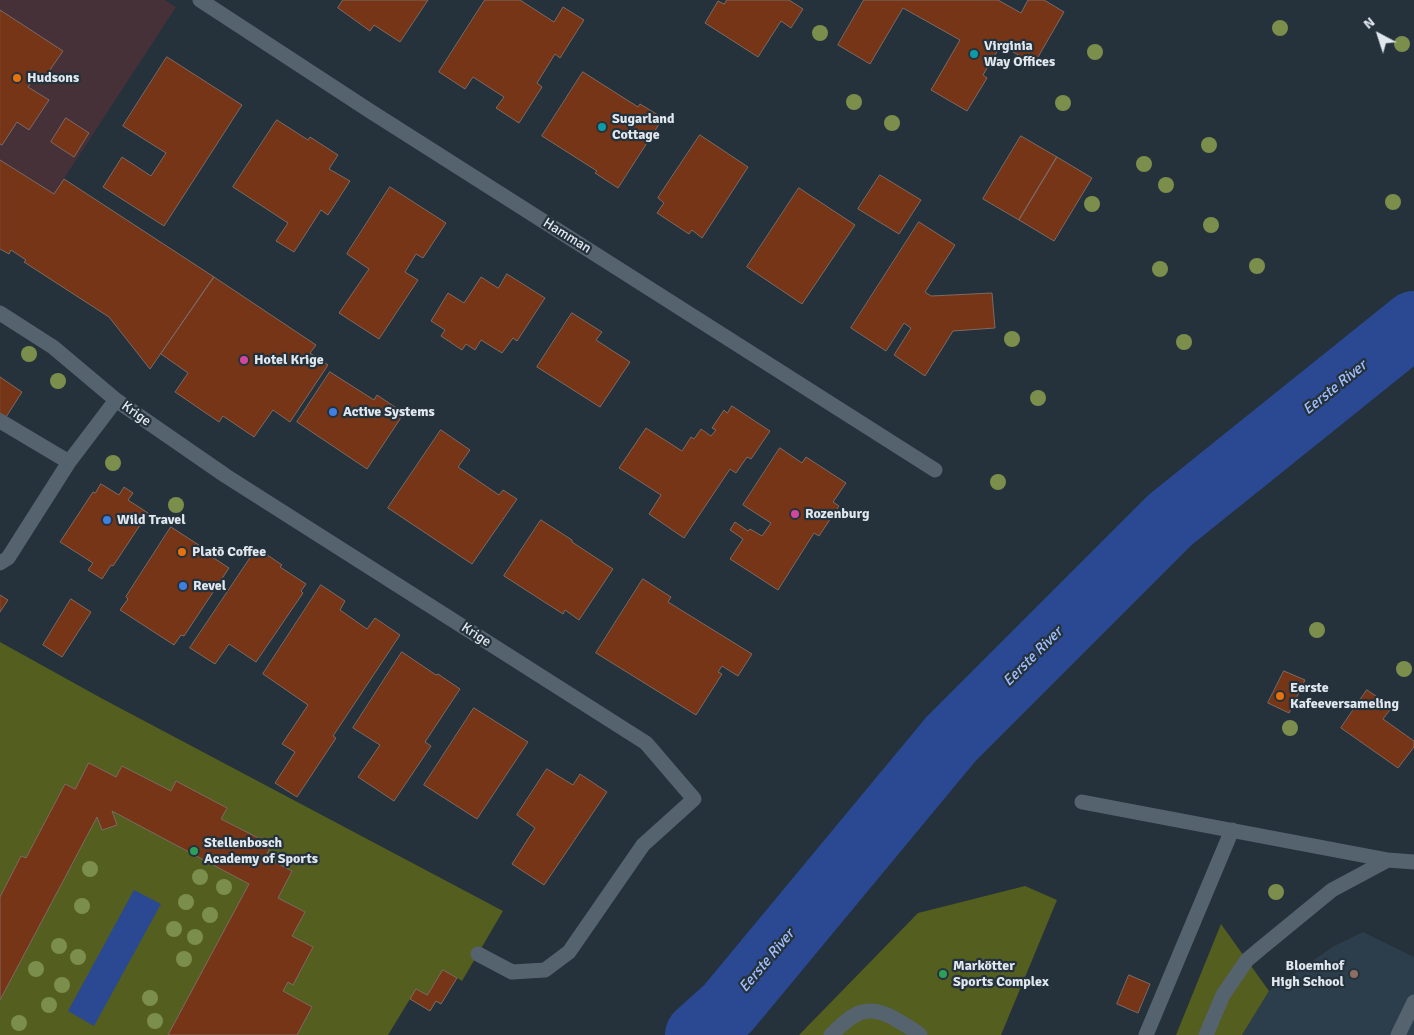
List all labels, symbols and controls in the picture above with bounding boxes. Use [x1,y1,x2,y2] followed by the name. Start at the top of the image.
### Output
[1354,10,1404,60] north arrow
[1360,13,1378,33] text: N
[984,38,1055,70] place label: Virginia Way Offices
[968,48,980,60] marker: Virginia Way Offices
[27,70,79,86] place label: Hudsons
[11,72,23,84] marker: Hudsons
[612,111,675,144] place label: Sugarland Cottage
[596,121,608,133] marker: Sugarland Cottage
[540,215,594,257] street label: Hamman
[254,352,324,368] place label: Hotel Krige
[238,354,250,366] marker: Hotel Krige
[1300,357,1370,419] water label: Eerste River
[118,398,154,430] street label: Krige
[343,404,435,420] place label: Active Systems
[327,406,339,418] marker: Active Systems
[805,506,869,522] place label: Rozenburg
[789,508,801,520] marker: Rozenburg
[117,512,186,528] place label: Wild Travel
[101,514,113,526] marker: Wild Travel
[192,544,266,560] place label: Platō Coffee
[176,546,188,558] marker: Platō Coffee
[193,578,226,594] place label: Revel
[177,580,189,592] marker: Revel
[458,619,494,651] street label: Krige
[1000,624,1066,690] water label: Eerste River
[1290,680,1399,712] place label: Eerste Kafeeversameling
[1274,690,1286,702] marker: Eerste Kafeeversameling
[204,835,318,868] place label: Stellenbosch Academy of Sports
[188,845,200,857] marker: Stellenbosch Academy of Sports
[736,926,798,996] water label: Eerste River
[953,958,1049,990] place label: Markötter Sports Complex
[1271,958,1344,990] place label: Bloemhof High School
[937,968,949,980] marker: Markötter Sports Complex
[1348,968,1360,980] marker: Bloemhof High School

